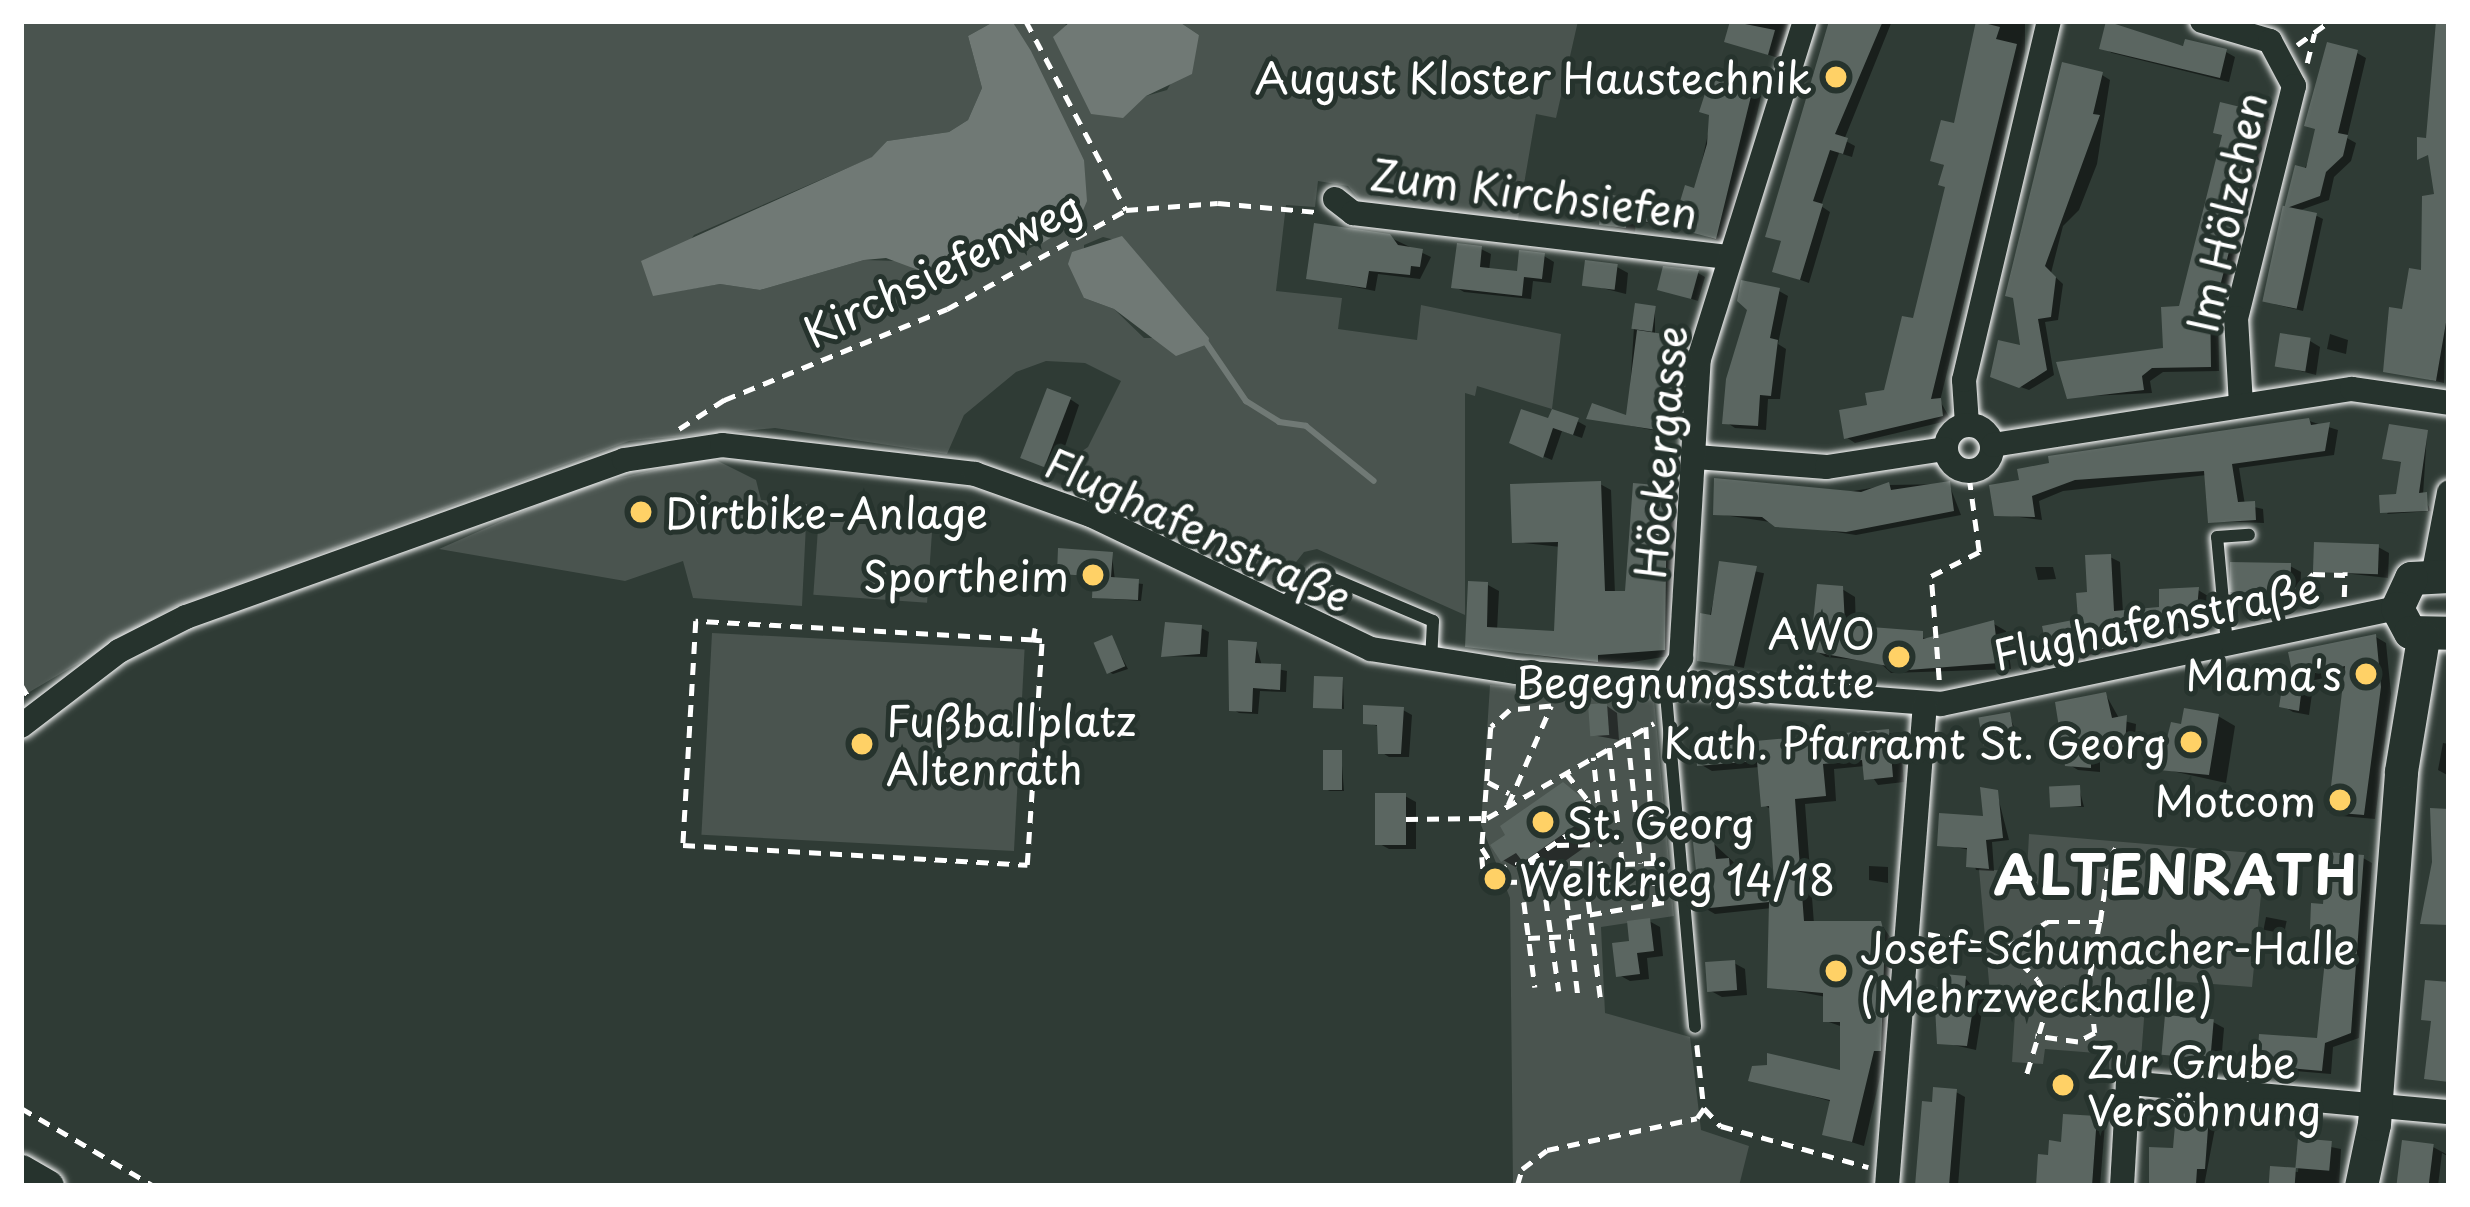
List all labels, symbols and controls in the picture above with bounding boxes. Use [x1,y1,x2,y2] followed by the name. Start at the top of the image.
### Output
[1251,52,1812,102] place label: August Kloster Haustechnik
[1823,64,1849,90] marker: August Kloster Haustechnik
[2176,87,2276,337] street label: Im Hölzchen
[1368,148,1700,238] street label: Zum Kirchsiefen
[795,179,1089,357] street label: Kirchsiefenweg
[1624,323,1696,581] street label: Höckergasse
[1038,436,1360,622] street label: Flughafenstraße
[665,487,988,537] place label: Dirtbike-Anlage
[628,499,654,525] marker: Dirtbike-Anlage
[863,550,1069,600] place label: Sportheim
[1988,561,2324,679] street label: Flughafenstraße
[1080,562,1106,588] marker: Sportheim
[1516,608,1875,706] place label: AWO Begegnungsstätte
[1886,644,1912,670] marker: AWO Begegnungsstätte
[2185,649,2342,699] place label: Mama's
[2353,661,2379,687] marker: Mama's
[886,695,1136,794] place label: Fußballplatz Altenrath
[1659,717,2167,767] place label: Kath. Pfarramt St. Georg
[2178,729,2204,755] marker: Kath. Pfarramt St. Georg
[849,731,875,757] marker: Fußballplatz Altenrath
[2155,775,2316,825] place label: Motcom
[2327,787,2353,813] marker: Motcom
[1567,797,1757,847] place label: St. Georg
[1530,809,1556,835] marker: St. Georg
[1999,841,2355,905] district label: ALTENRATH
[1519,854,1836,904] place label: Weltkrieg 14/18
[1482,866,1508,892] marker: Weltkrieg 14/18
[1860,922,2356,1020] place label: Josef-Schumacher-Halle (Mehrzweckhalle)
[1823,958,1849,984] marker: Josef-Schumacher-Halle (Mehrzweckhalle)
[2087,1036,2321,1134] place label: Zur Grube Versöhnung
[2050,1072,2076,1098] marker: Zur Grube Versöhnung

